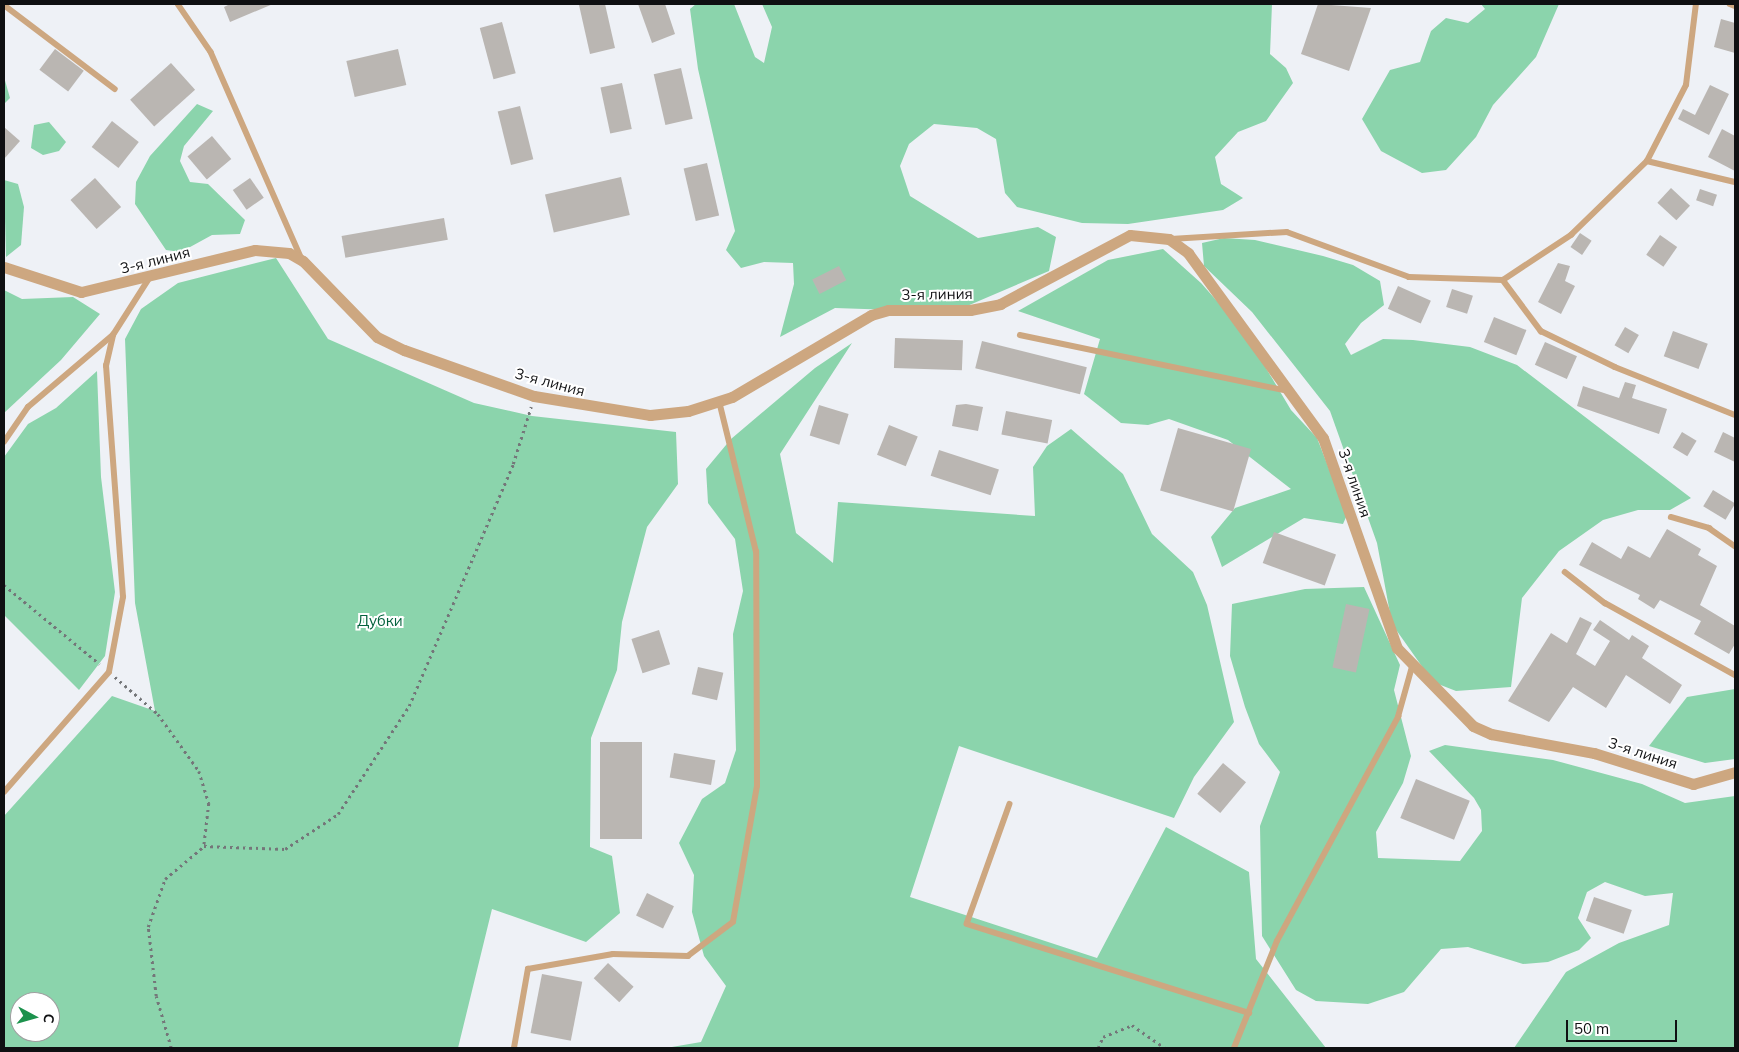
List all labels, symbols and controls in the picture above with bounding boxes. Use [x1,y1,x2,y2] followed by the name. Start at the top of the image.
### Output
[118,243,192,277] street label: 3-я линия
[901,284,973,304] street label: 3-я линия
[513,364,587,400] street label: 3-я линия
[1335,446,1375,520] street label: 3-я линия
[357,612,403,630] park label: Дубки
[1606,733,1680,773] street label: 3-я линия
[10,992,60,1042] north arrow
[1569,1010,1680,1042] scale bar
[39,1013,58,1024] text: С
[1574,1019,1609,1038] text: 50 m

